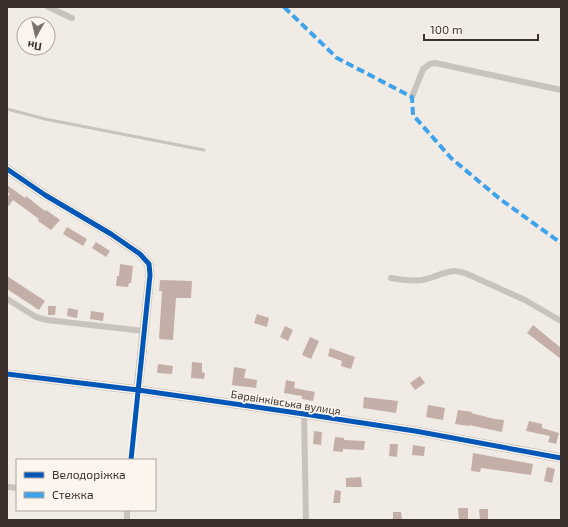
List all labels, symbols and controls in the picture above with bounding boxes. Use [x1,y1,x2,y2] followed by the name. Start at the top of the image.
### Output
[16,16,56,56] north arrow
[424,16,538,42] scale bar
[430,22,462,36] text: 100 m
[27,39,43,54] text: Пн
[230,387,342,418] street label: Барвінківська вулиця
[16,459,156,511] legend
[52,467,126,481] text: Велодоріжка
[52,487,94,501] text: Стежка

